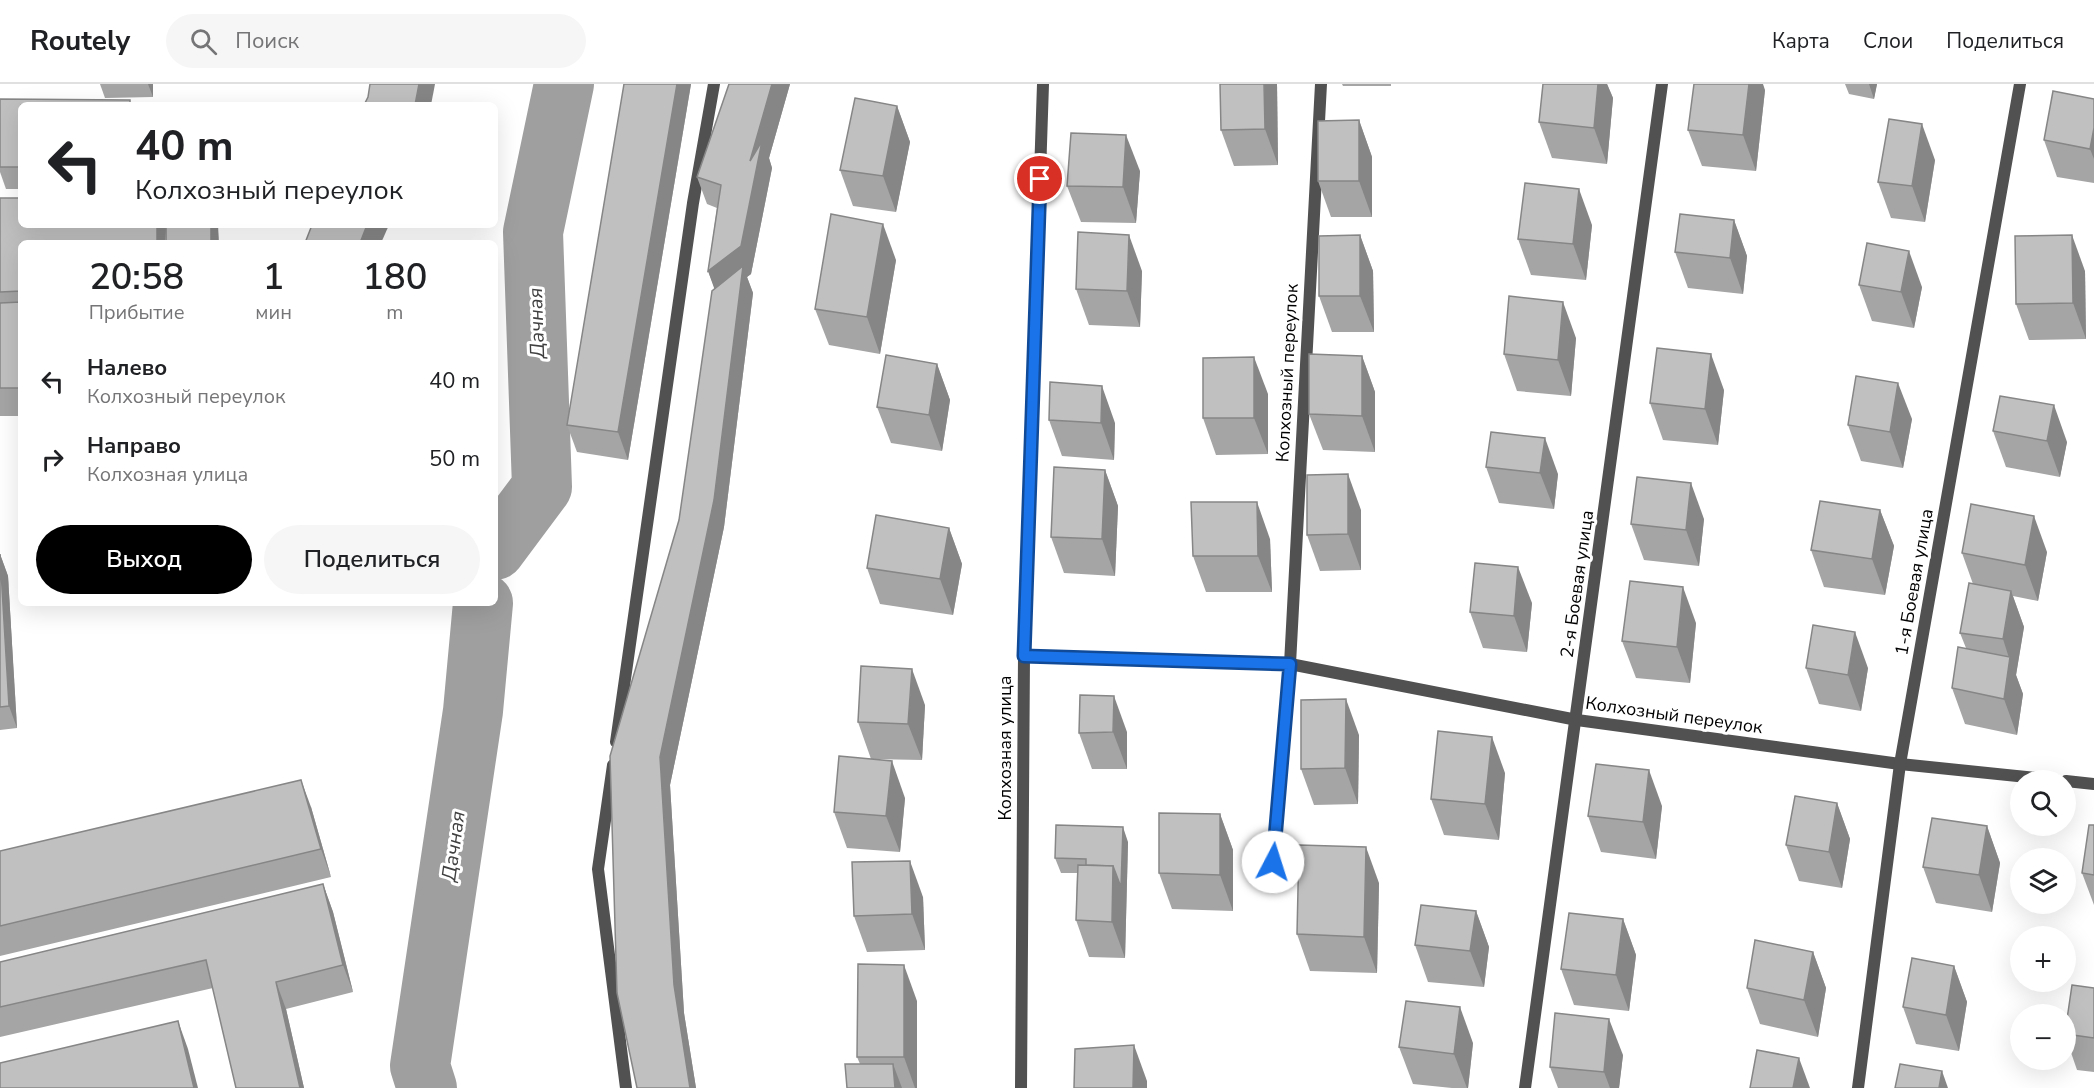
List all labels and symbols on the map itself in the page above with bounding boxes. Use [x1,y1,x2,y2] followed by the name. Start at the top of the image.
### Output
[1014,153,1065,204] pin
[1270,283,1304,463] street label: Колхозный переулок
[522,287,551,360] water label: Дачная
[1889,507,1939,657] street label: 1-я Боевая улица
[1555,509,1599,659] street label: 2-я Боевая улица
[993,675,1017,821] street label: Колхозная улица
[1584,691,1765,739] street label: Колхозный переулок
[435,809,472,884] water label: Дачная
[1241,830,1305,894] position arrow

